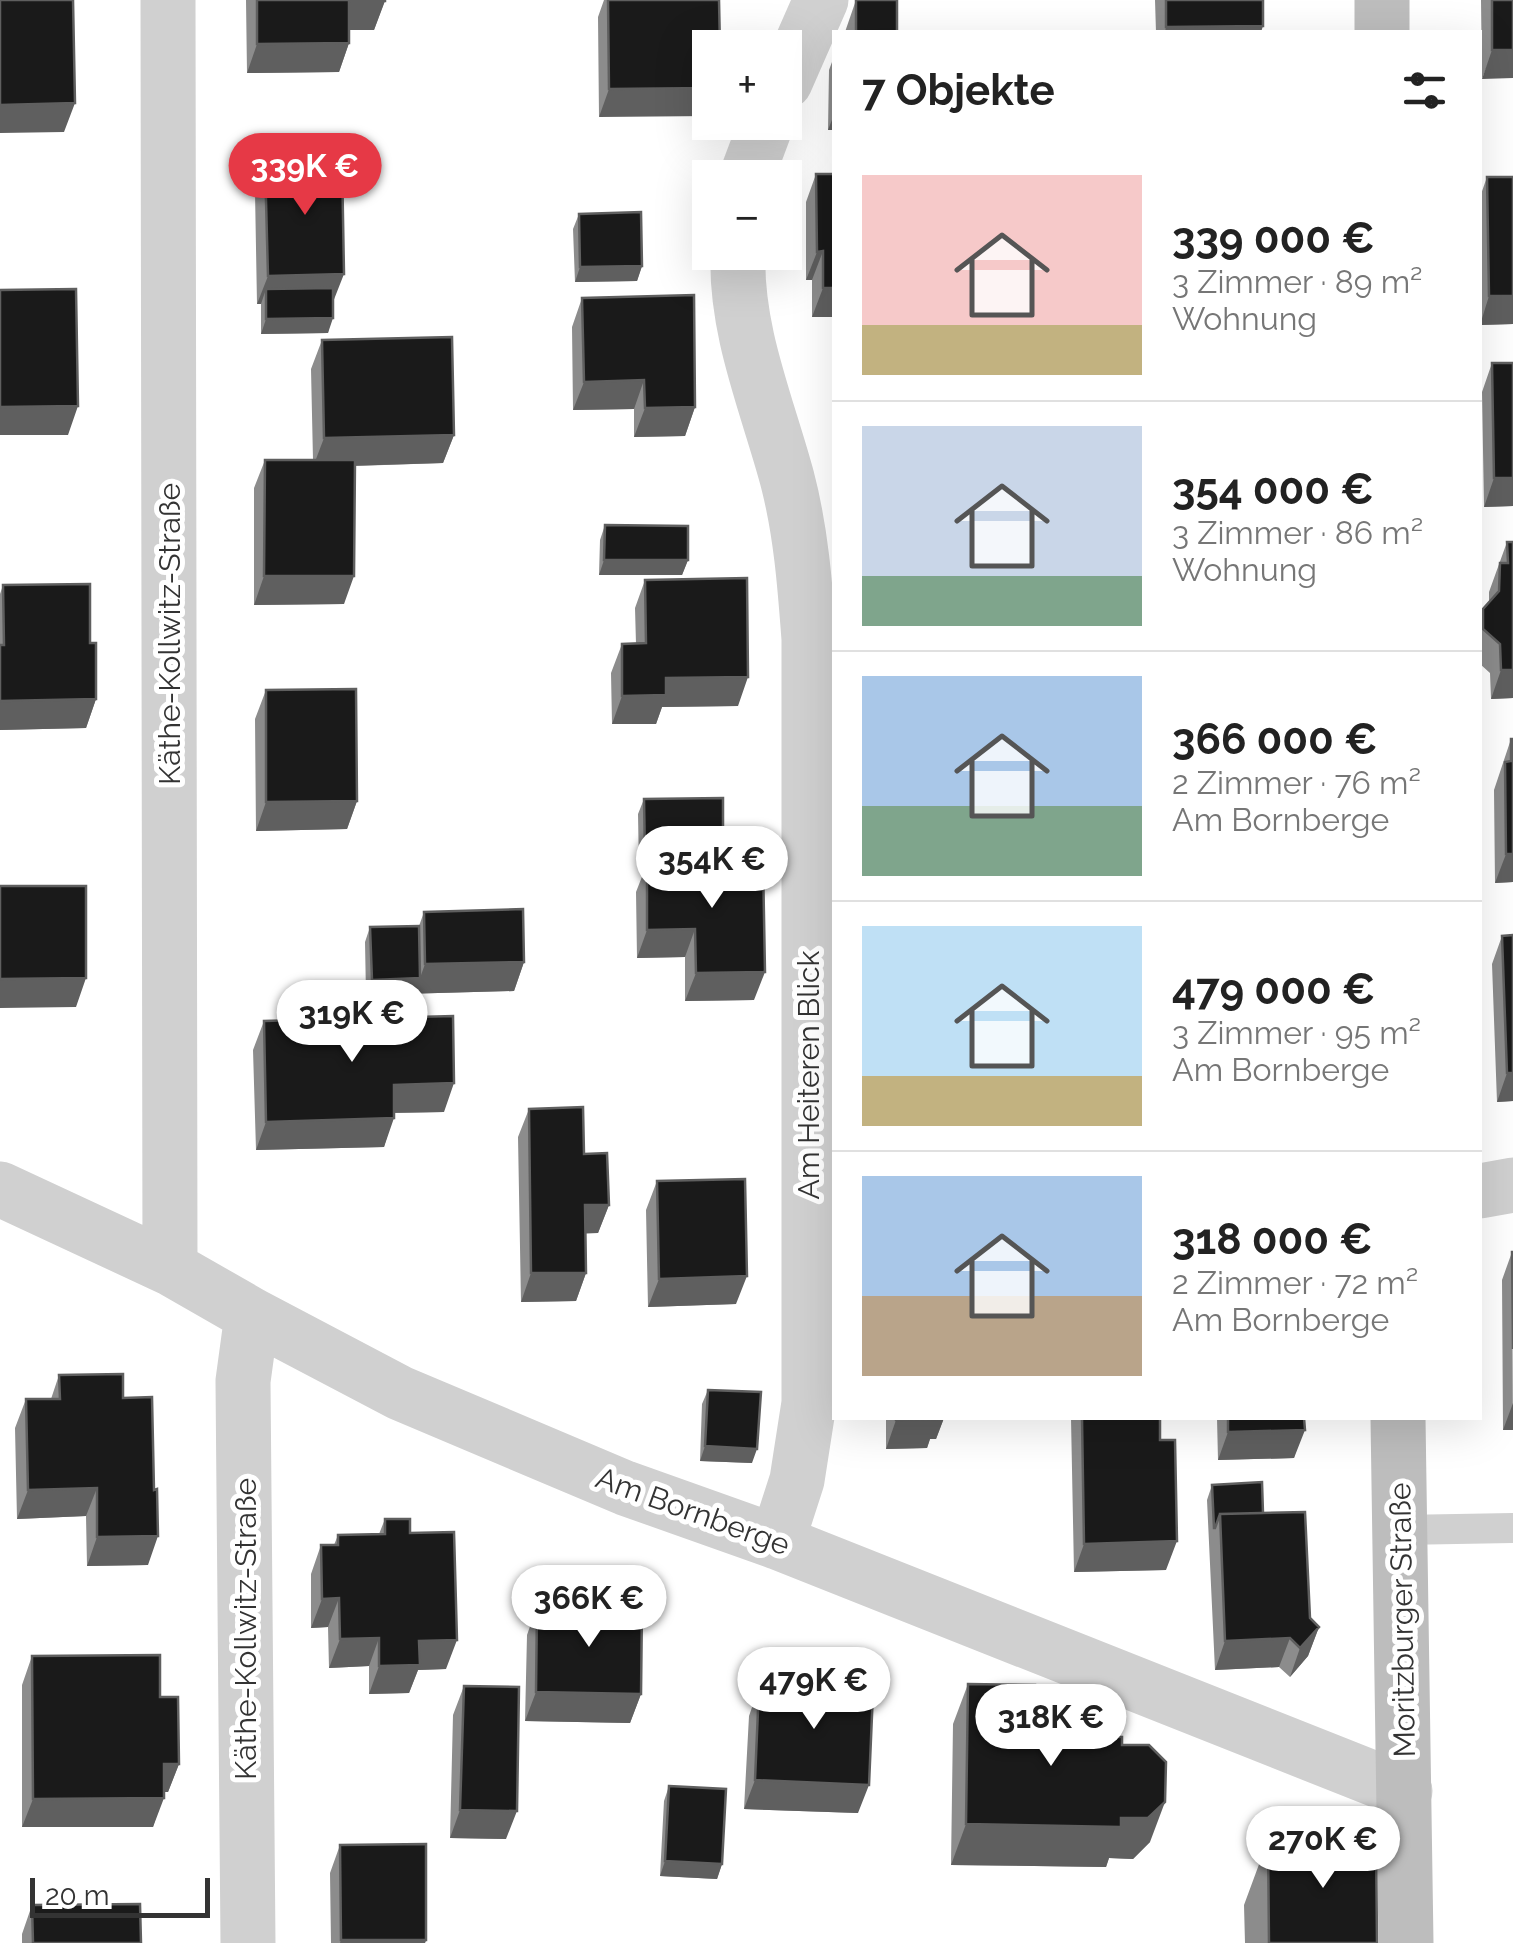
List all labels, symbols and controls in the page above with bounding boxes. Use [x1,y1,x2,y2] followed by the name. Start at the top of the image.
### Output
[692,30,802,270] map controls
[692,30,802,140] button: +
[1397,63,1452,118] icon: filters
[862,66,1055,115] text: 7 Objekte
[224,133,386,218] pin: 339K €
[251,147,359,184] text: 339K €
[692,160,802,270] button: −
[1172,214,1375,263] text: 339 000 €
[942,215,1062,335] icon: home
[1172,263,1423,300] text: 3 Zimmer · 89 m²
[1172,300,1317,337] text: Wohnung
[1172,465,1374,514] text: 354 000 €
[942,466,1062,586] icon: home
[152,483,187,785] street label: Käthe-Kollwitz-Straße
[1172,514,1423,551] text: 3 Zimmer · 86 m²
[1172,551,1317,588] text: Wohnung
[1172,715,1377,764] text: 366 000 €
[942,716,1062,836] icon: home
[1172,764,1421,801] text: 2 Zimmer · 76 m²
[1172,801,1389,838] text: Am Bornberge
[631,826,793,911] pin: 354K €
[658,840,766,877] text: 354K €
[791,951,826,1199] street label: Am Heiteren Blick
[1172,965,1375,1014] text: 479 000 €
[942,966,1062,1086] icon: home
[271,980,433,1065] pin: 319K €
[299,994,405,1031] text: 319K €
[1172,1014,1421,1051] text: 3 Zimmer · 95 m²
[1172,1051,1389,1088] text: Am Bornberge
[1172,1215,1373,1264] text: 318 000 €
[942,1216,1062,1336] icon: home
[1172,1264,1418,1301] text: 2 Zimmer · 72 m²
[1172,1301,1389,1338] text: Am Bornberge
[591,1460,795,1562] street label: Am Bornberge
[228,1478,263,1780] street label: Käthe-Kollwitz-Straße
[1382,1482,1422,1758] street label: Moritzburger Straße
[508,1565,670,1650] pin: 366K €
[534,1579,644,1616] text: 366K €
[733,1647,895,1732] pin: 479K €
[759,1661,869,1698] text: 479K €
[970,1684,1132,1769] pin: 318K €
[997,1698,1105,1735] text: 318K €
[1242,1806,1404,1891] pin: 270K €
[1268,1820,1378,1857] text: 270K €
[30,1873,210,1918] scale bar
[45,1879,110,1912] text: 20 m

